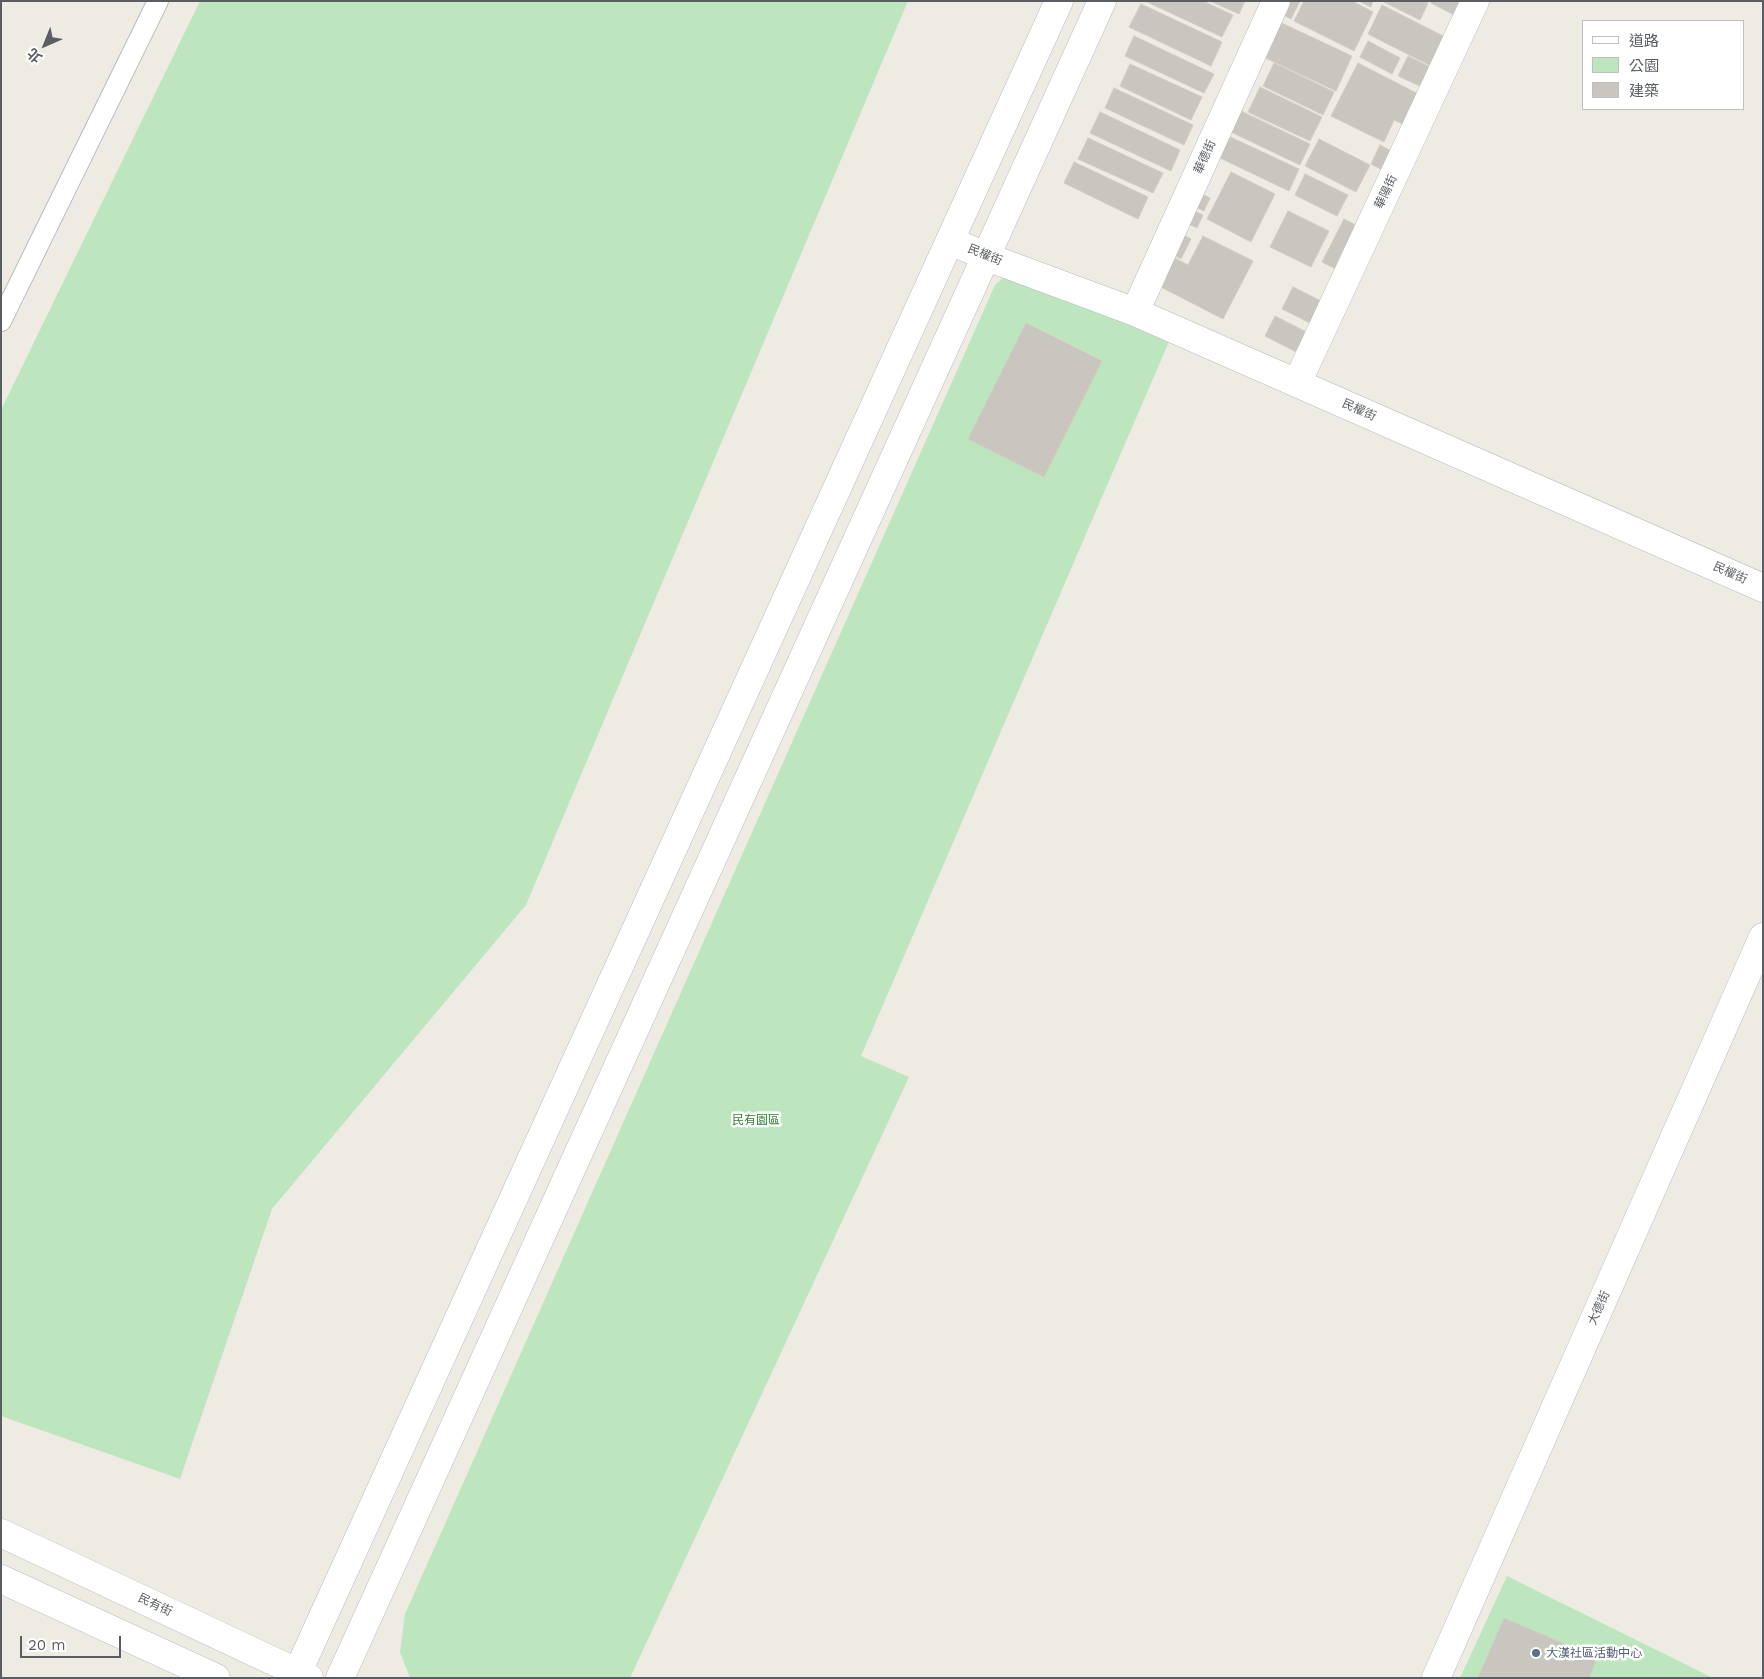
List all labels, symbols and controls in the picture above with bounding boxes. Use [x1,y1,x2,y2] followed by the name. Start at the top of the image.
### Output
[20,20,70,70] north arrow
[1582,20,1744,110] legend
[1629,32,1659,50] text: 道路
[24,45,45,66] text: 北
[1629,57,1659,75] text: 公園
[1629,82,1659,100] text: 建築
[1191,138,1219,176] street label: 華德街
[1372,173,1400,211] street label: 華陽街
[966,242,1004,268] street label: 民權街
[1340,396,1378,424] street label: 民權街
[1711,559,1749,587] street label: 民權街
[732,1113,780,1127] park label: 民有園區
[1585,1289,1613,1327] street label: 大德街
[136,1591,174,1619] street label: 民有街
[22,1626,124,1658] scale bar
[28,1636,66,1654] text: 20 m
[1546,1646,1642,1660] place label: 大漢社區活動中心
[1530,1647,1542,1659] marker: 大漢社區活動中心

